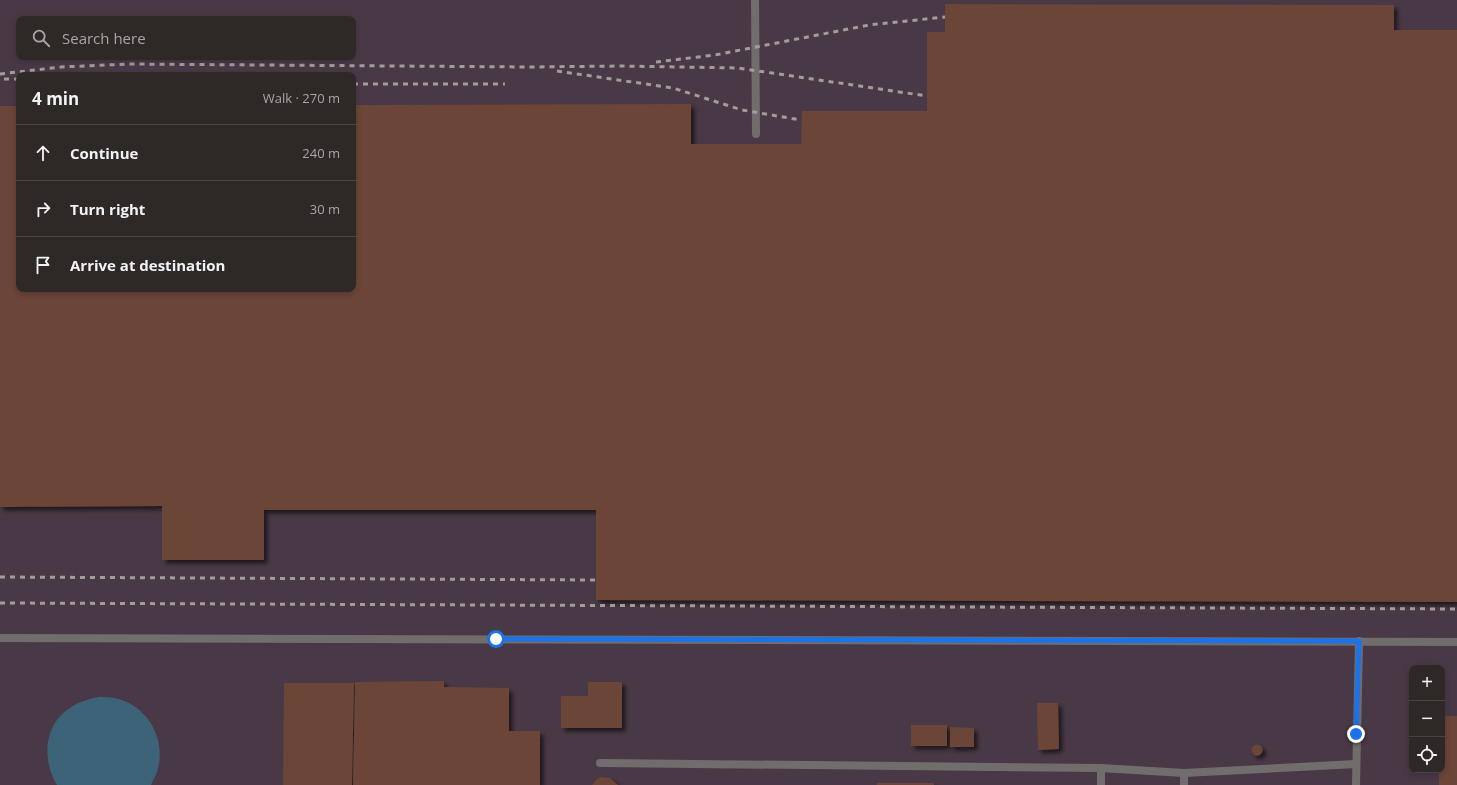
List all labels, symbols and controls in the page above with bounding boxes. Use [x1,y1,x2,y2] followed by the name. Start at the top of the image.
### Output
[16,16,356,60] search box
[30,27,52,49] icon: search
[62,28,146,48] text: Search here
[32,87,79,110] text: 4 min
[263,89,340,107] text: Walk · 270 m
[32,142,54,164] icon: ahead
[70,143,138,163] text: Continue
[302,144,340,162] text: 240 m
[32,198,54,220] icon: right
[70,199,145,219] text: Turn right
[310,200,340,218] text: 30 m
[32,254,54,276] icon: arrive
[70,255,225,275] text: Arrive at destination
[487,630,505,648] route start
[1409,665,1445,773] map controls
[1409,665,1445,701] button: +
[1409,701,1445,737] button: −
[1347,725,1365,743] route end
[1409,737,1445,773] button: locate

